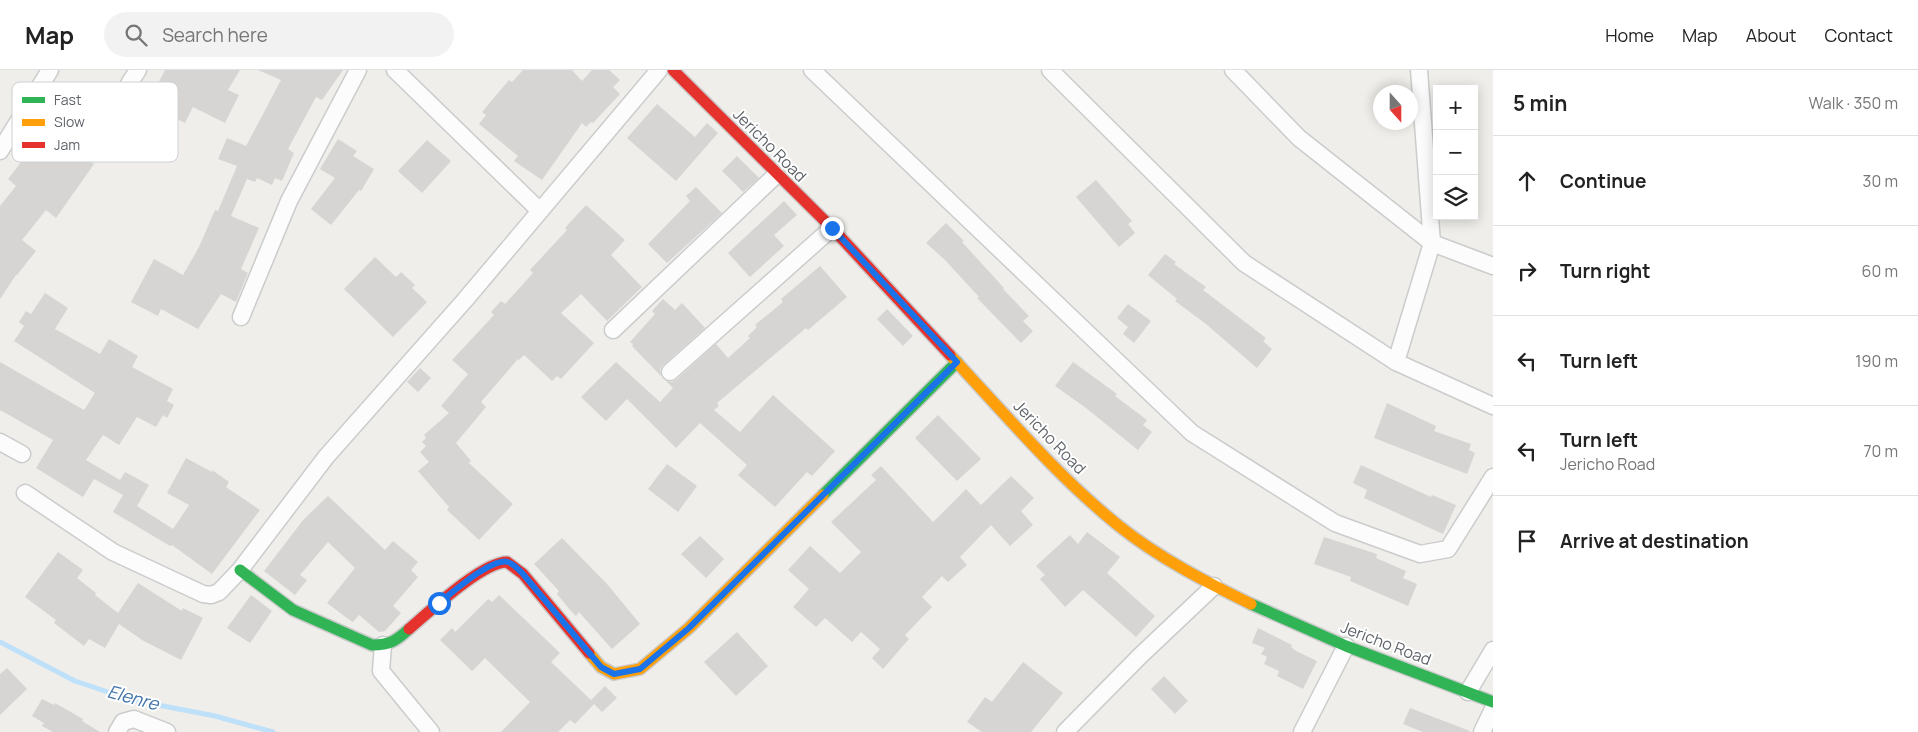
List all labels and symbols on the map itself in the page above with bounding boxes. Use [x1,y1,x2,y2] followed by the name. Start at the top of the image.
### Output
[12,82,178,162] legend
[1373,85,1418,130] north arrow
[54,90,82,109] text: Fast
[729,104,811,186] street label: Jericho Road
[54,112,85,131] text: Slow
[54,135,80,154] text: Jam
[821,217,844,240] route end
[1009,395,1091,479] street label: Jericho Road
[428,592,451,615] route start
[1338,616,1434,670] street label: Jericho Road
[105,679,163,716] water label: Elenre

